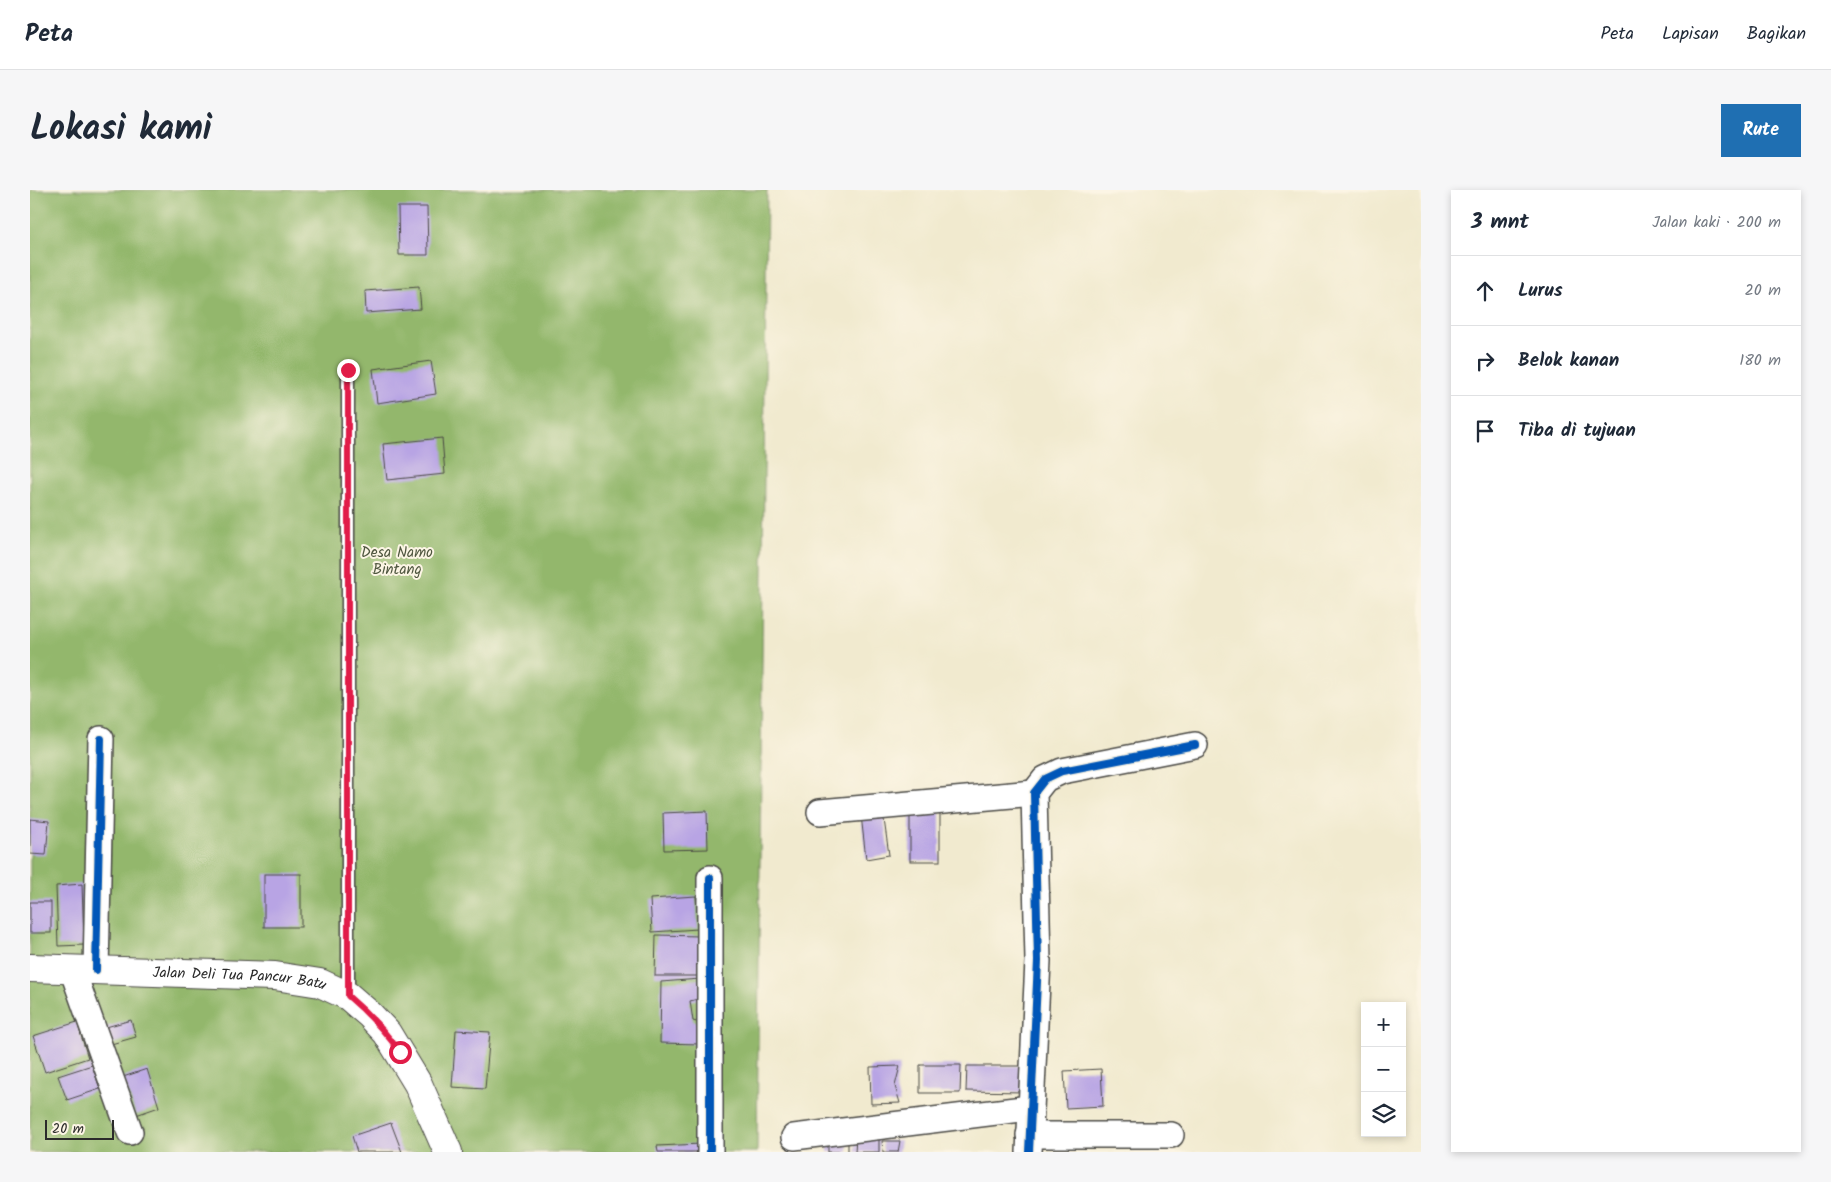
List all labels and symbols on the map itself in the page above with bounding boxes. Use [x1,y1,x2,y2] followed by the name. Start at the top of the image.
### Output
[337,359,360,382] route end
[361,541,433,582] park label: Desa Namo Bintang
[152,961,331,998] street label: Jalan Deli Tua Pancur Batu
[389,1041,412,1064] route start
[45,1117,114,1140] scale bar

